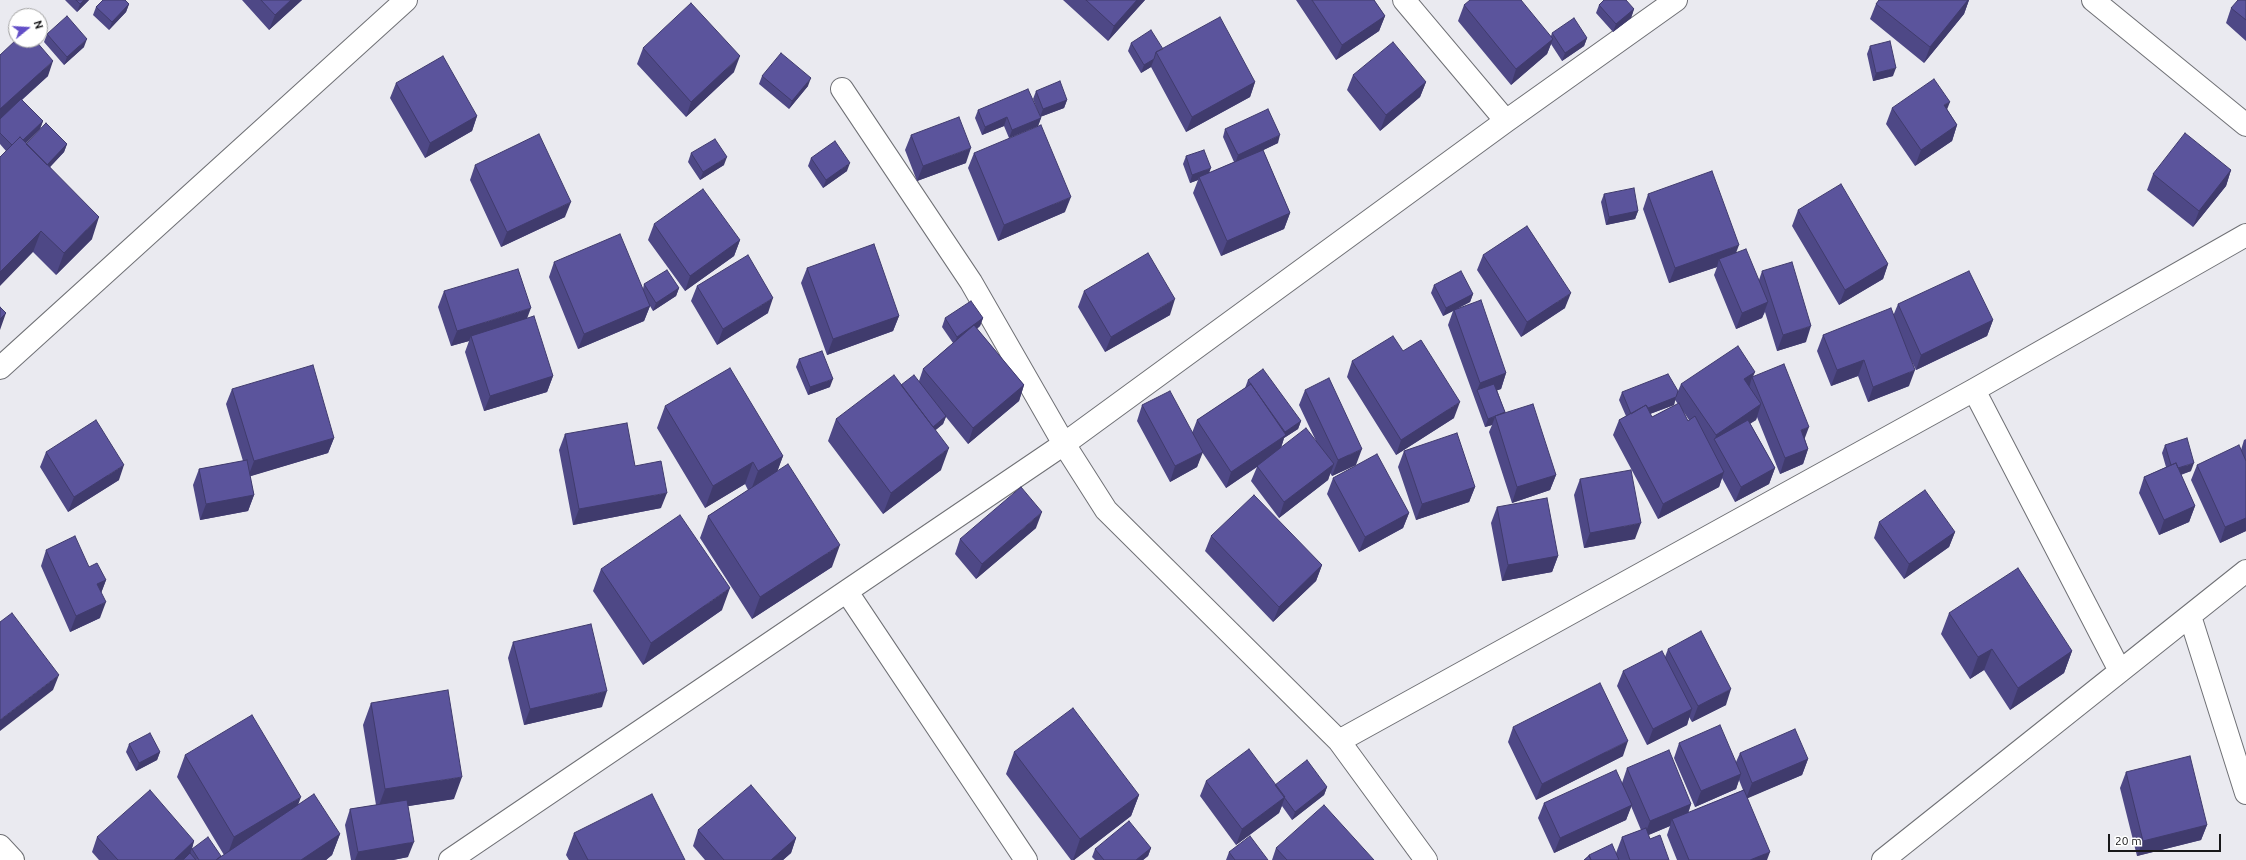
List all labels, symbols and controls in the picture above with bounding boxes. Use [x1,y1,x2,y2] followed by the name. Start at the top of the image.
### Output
[8,8,48,48] north arrow
[31,19,45,30] text: N
[2110,826,2223,852] scale bar
[2115,834,2142,847] text: 20 m

